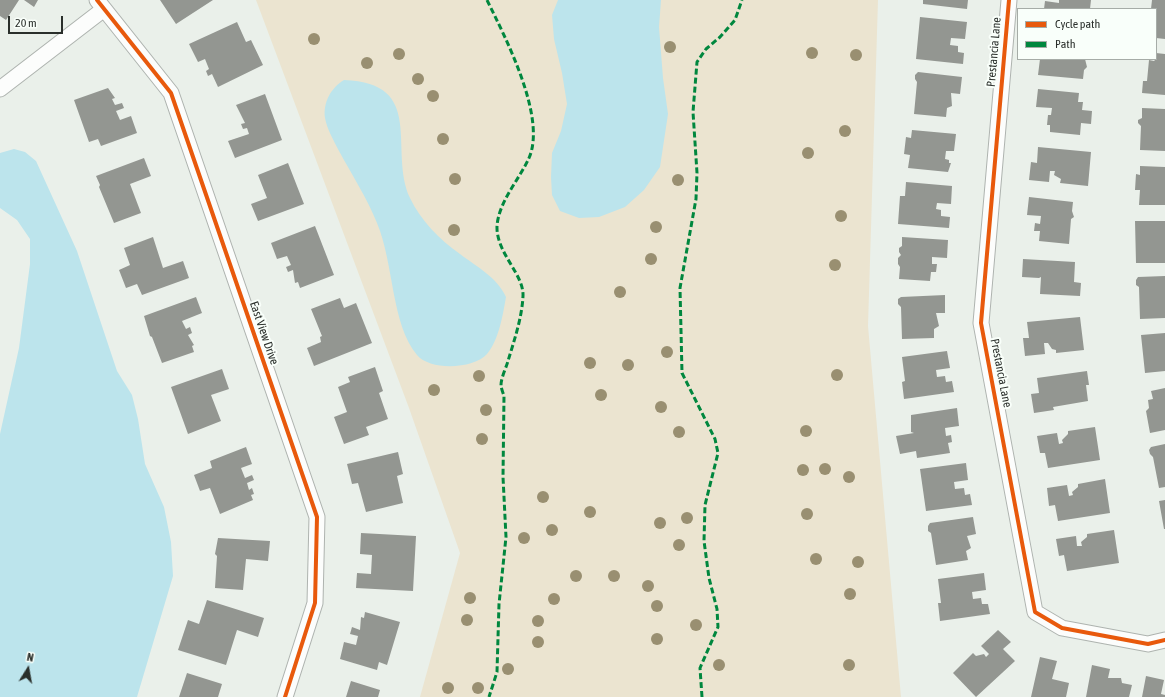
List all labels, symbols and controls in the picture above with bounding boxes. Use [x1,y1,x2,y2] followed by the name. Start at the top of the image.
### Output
[10,8,65,34] scale bar
[1017,8,1157,60] legend
[15,16,37,30] text: 20 m
[984,17,1004,87] street label: Prestancia Lane
[1055,17,1100,31] text: Cycle path
[1055,37,1076,51] text: Path
[246,299,282,367] street label: East View Drive
[987,337,1015,409] street label: Prestancia Lane
[8,649,48,689] north arrow
[26,651,35,664] text: N

